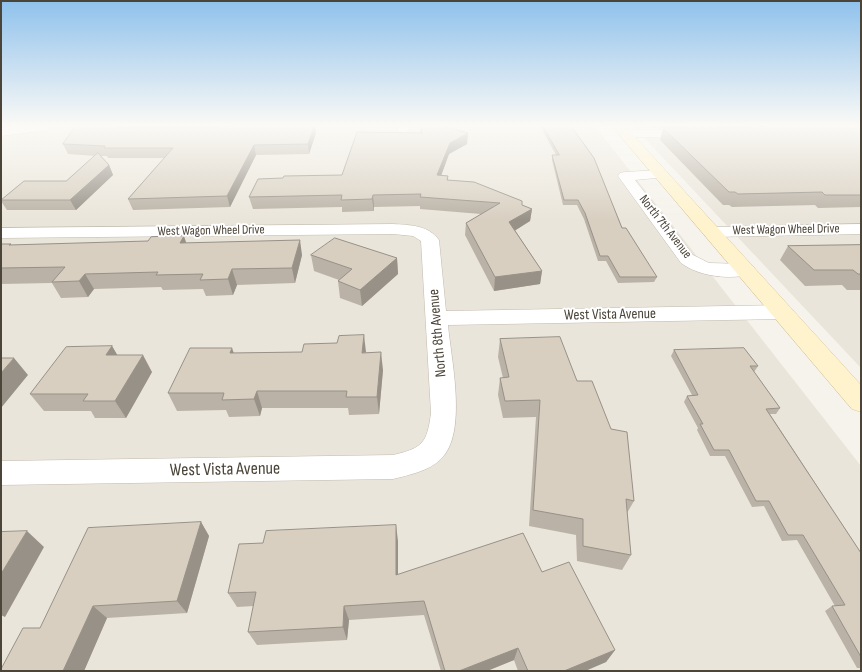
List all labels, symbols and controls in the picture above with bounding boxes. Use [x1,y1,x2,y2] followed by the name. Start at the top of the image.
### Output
[635,192,695,262] street label: North 7th Avenue
[732,221,840,239] street label: West Wagon Wheel Drive
[157,222,265,240] street label: West Wagon Wheel Drive
[425,288,451,378] street label: North 8th Avenue
[564,305,656,325] street label: West Vista Avenue
[170,458,280,482] street label: West Vista Avenue

